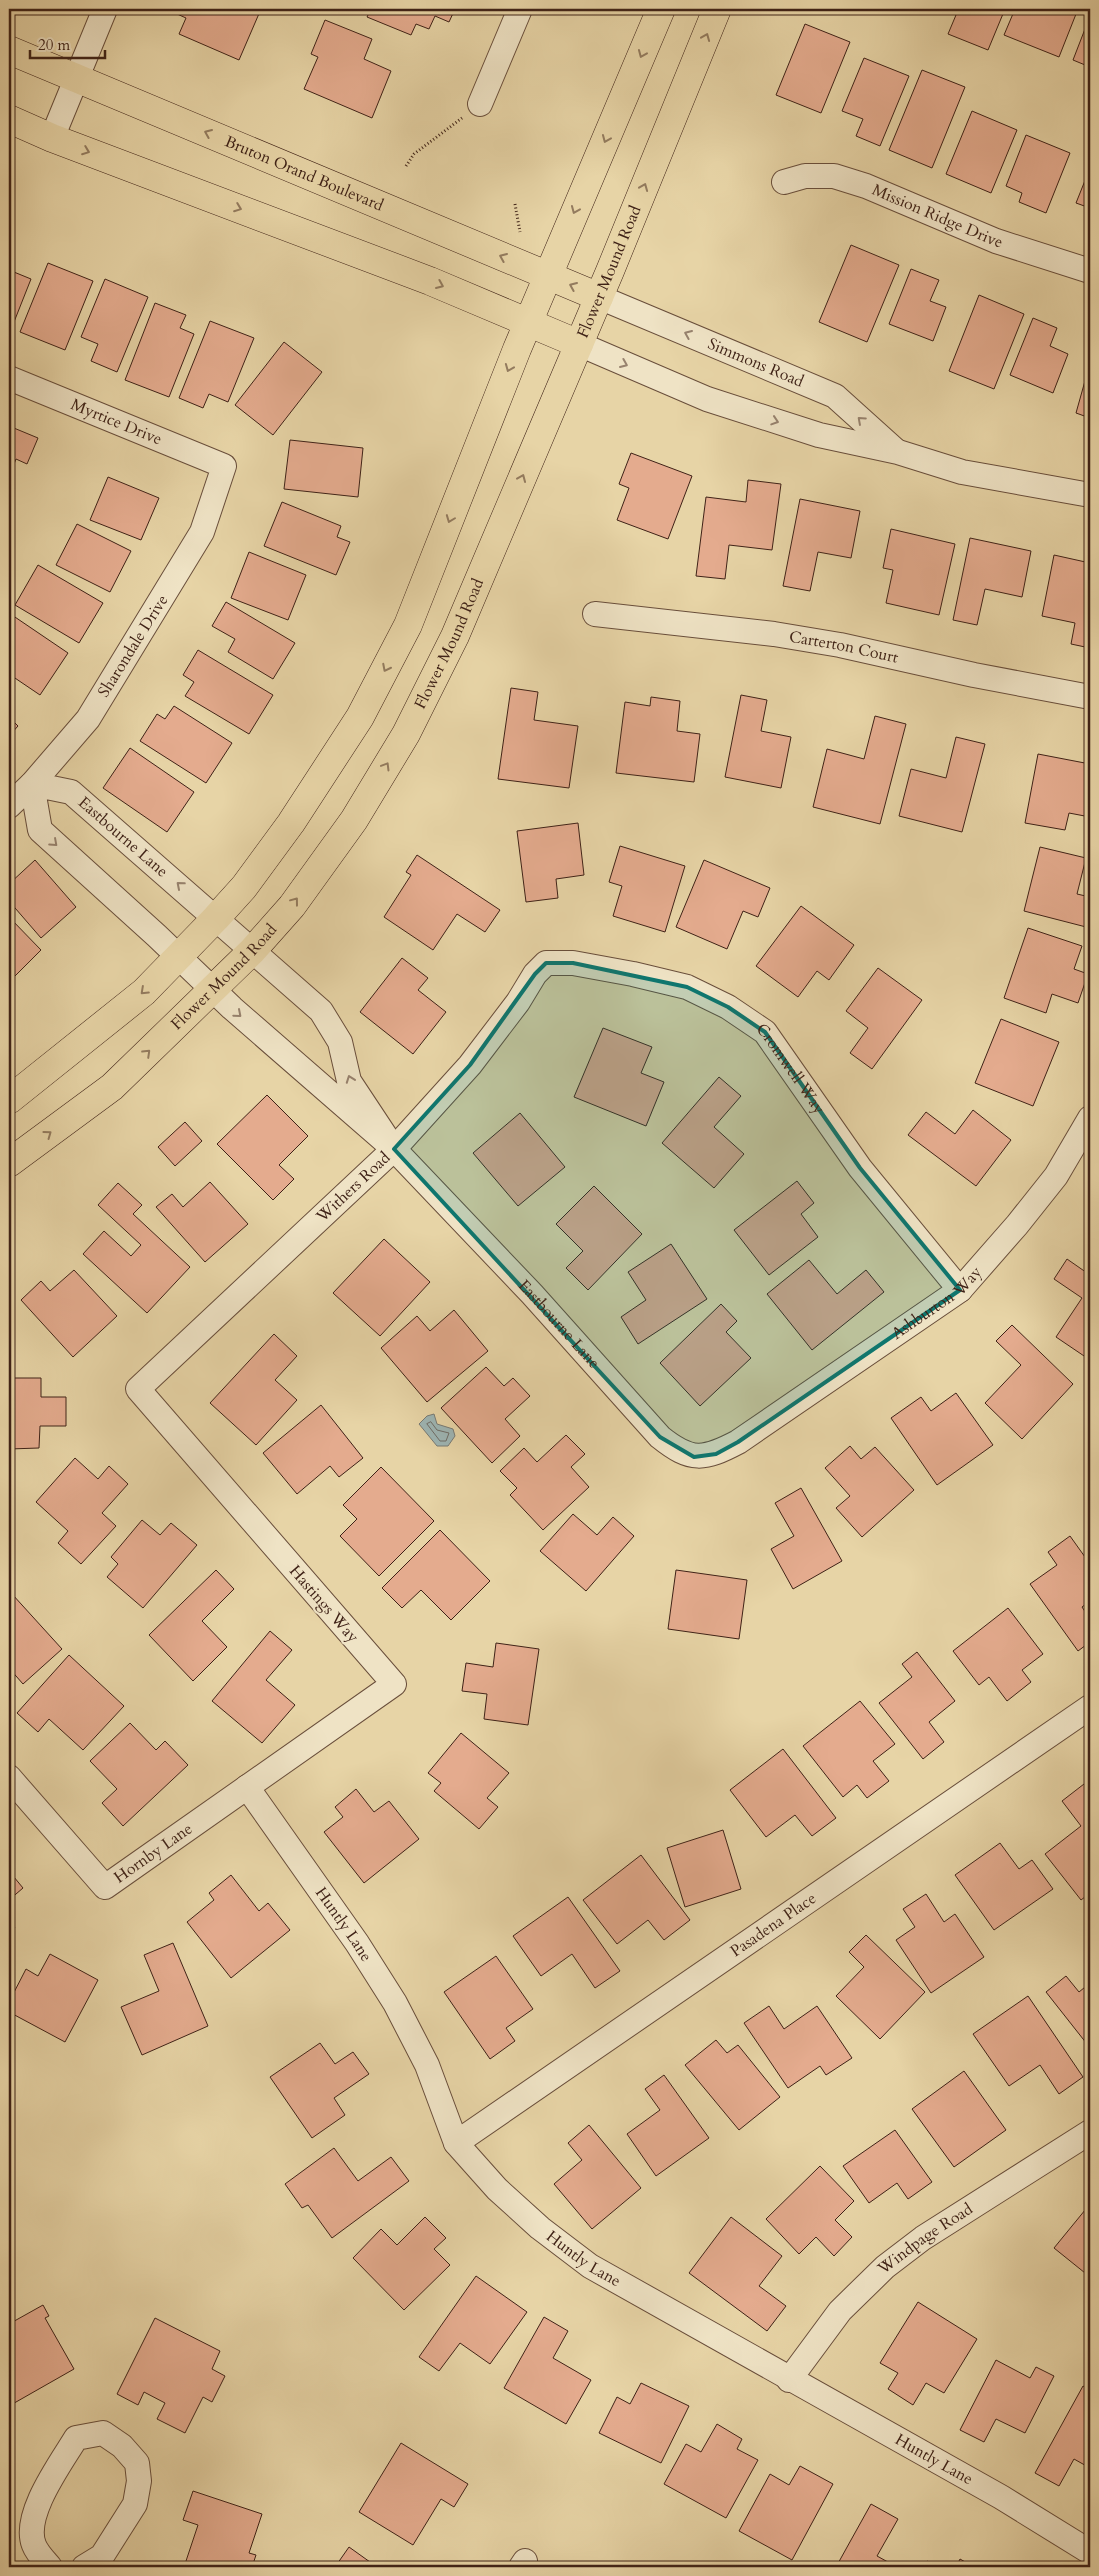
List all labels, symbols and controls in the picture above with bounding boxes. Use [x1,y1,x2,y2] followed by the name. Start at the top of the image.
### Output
[30,28,105,60] scale bar
[700,33,710,41] one-way arrow
[38,35,70,55] text: 20 m
[638,49,648,58] one-way arrow
[204,129,212,139] one-way arrow
[221,131,387,217] street label: Bruton Orand Boulevard
[601,134,612,143] one-way arrow
[81,145,90,155] one-way arrow
[869,179,1006,253] street label: Mission Ridge Drive
[638,183,648,192] one-way arrow
[233,202,242,212] one-way arrow
[572,202,647,341] street label: Flower Mound Road
[571,205,582,214] one-way arrow
[499,252,508,263] one-way arrow
[435,278,444,289] one-way arrow
[569,282,578,292] one-way arrow
[684,330,693,341] one-way arrow
[704,333,808,393] street label: Simmons Road
[619,358,627,368] one-way arrow
[505,363,516,372] one-way arrow
[68,393,165,450] street label: Myrtice Drive
[771,415,779,425] one-way arrow
[858,417,867,426] one-way arrow
[516,475,526,483] one-way arrow
[446,514,456,523] one-way arrow
[409,575,489,713] street label: Flower Mound Road
[93,591,173,701] street label: Sharondale Drive
[787,626,900,669] street label: Carterton Court
[382,663,392,672] one-way arrow
[380,763,390,772] one-way arrow
[73,792,173,882] street label: Eastbourne Lane
[49,837,58,846] one-way arrow
[176,882,185,891] one-way arrow
[289,897,298,907] one-way arrow
[166,919,282,1035] street label: Flower Mound Road
[141,985,150,994] one-way arrow
[233,1008,242,1017] one-way arrow
[752,1018,830,1119] street label: Cromwell Way
[141,1050,150,1059] one-way arrow
[346,1075,356,1084] one-way arrow
[42,1131,52,1140] one-way arrow
[311,1147,396,1228] street label: Withers Road
[887,1261,987,1345] street label: Ashburton Way
[513,1275,605,1373] street label: Eastbourne Lane
[284,1561,364,1648] street label: Hastings Way
[110,1818,197,1888] street label: Hornby Lane
[310,1883,377,1966] street label: Huntly Lane
[726,1888,821,1962] street label: Pasadena Place
[873,2198,977,2280] street label: Windpage Road
[542,2226,625,2292] street label: Huntly Lane
[891,2429,977,2490] street label: Huntly Lane

